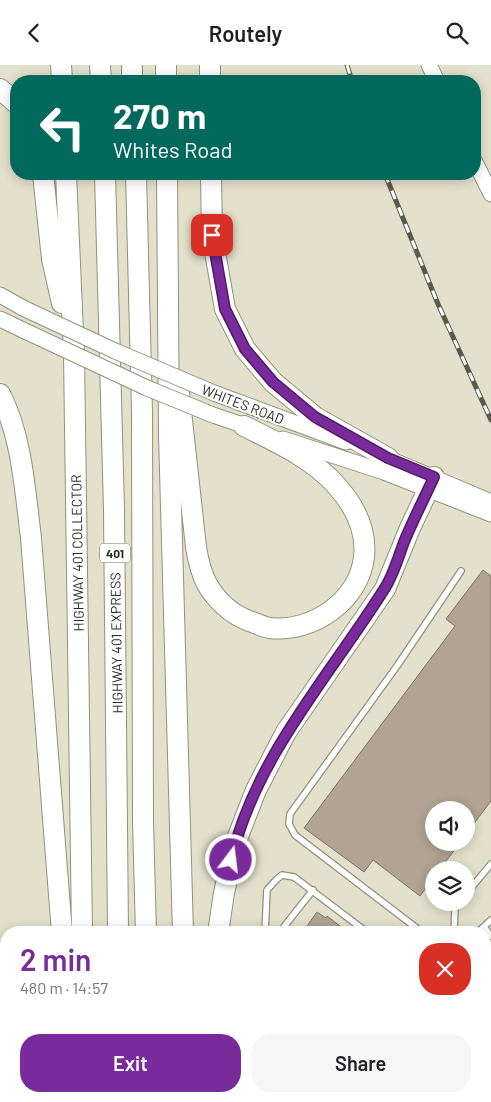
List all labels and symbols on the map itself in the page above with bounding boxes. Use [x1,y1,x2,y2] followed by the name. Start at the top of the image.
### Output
[191,214,233,256] pin
[199,380,287,428] street label: WHITES ROAD
[67,474,87,632] street label: HIGHWAY 401 COLLECTOR
[100,543,130,563] road number: 401
[106,572,126,714] street label: HIGHWAY 401 EXPRESS
[204,833,256,885] position arrow

